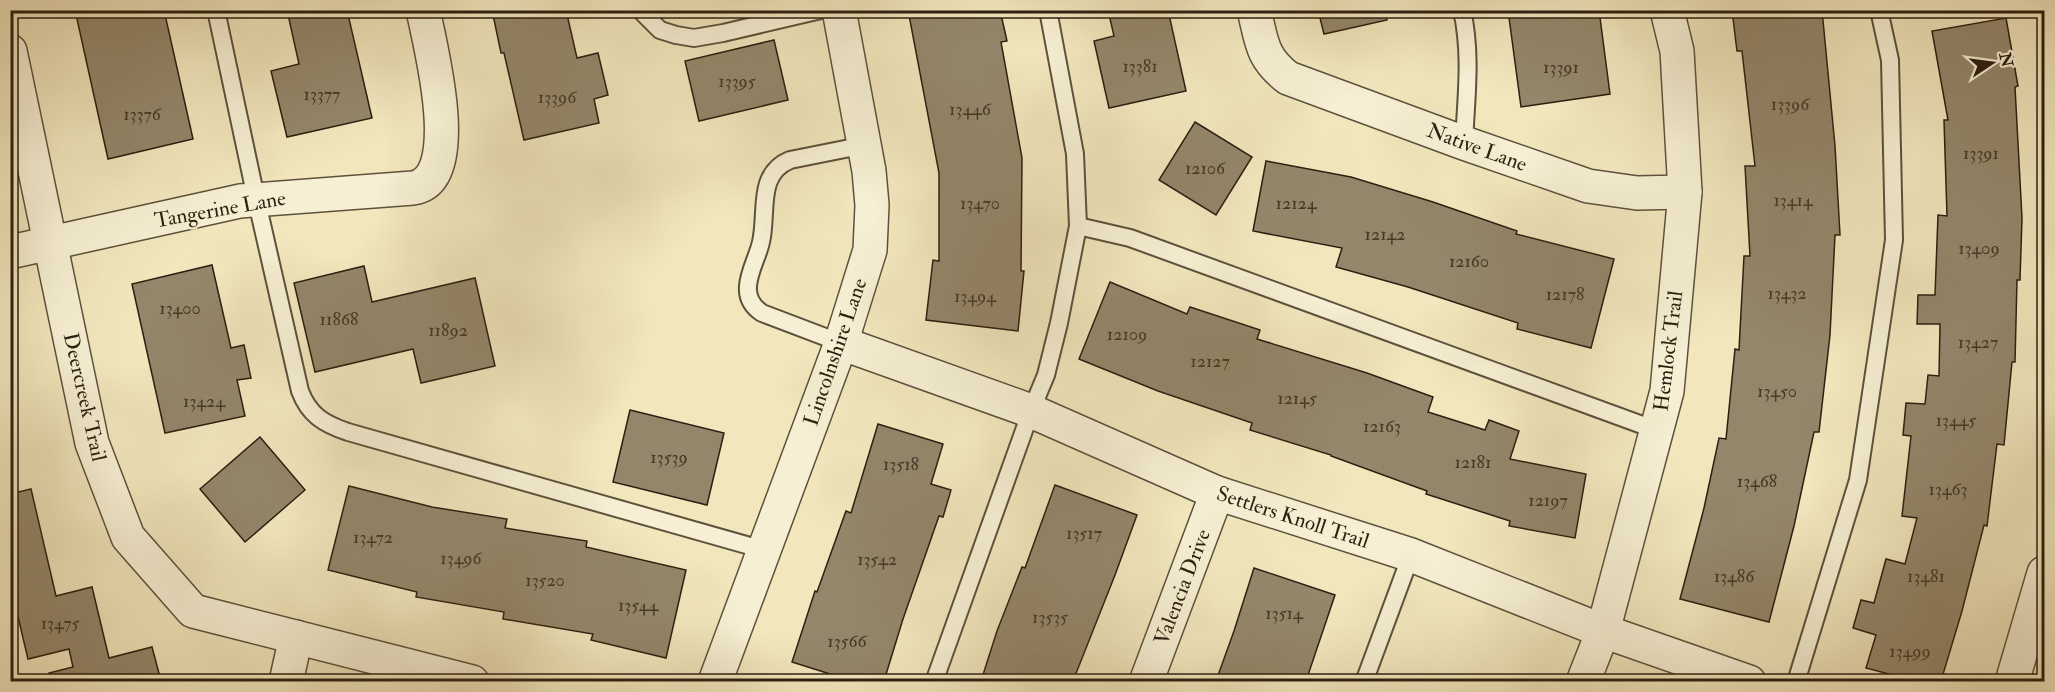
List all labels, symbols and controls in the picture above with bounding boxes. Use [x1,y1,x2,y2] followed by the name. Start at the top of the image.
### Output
[1962,33,2022,93] north arrow
[1994,50,2017,70] text: N
[1122,55,1158,78] house number: 13381
[1543,56,1579,79] house number: 13391
[718,70,756,93] house number: 13395
[304,83,340,106] house number: 13377
[538,86,577,109] house number: 13396
[1771,93,1810,116] house number: 13396
[949,98,992,121] house number: 13446
[123,103,162,126] house number: 13376
[1423,117,1531,178] street label: Native Lane
[1963,142,1999,165] house number: 13391
[1185,157,1226,180] house number: 12106
[152,185,288,234] street label: Tangerine Lane
[1773,189,1814,212] house number: 13414
[960,192,1000,215] house number: 13470
[1276,192,1318,215] house number: 12124
[1365,223,1405,246] house number: 12142
[1958,237,2000,260] house number: 13409
[1449,250,1489,273] house number: 12160
[798,275,873,430] street label: Lincolnshire Lane
[1767,282,1807,305] house number: 13432
[1546,283,1584,306] house number: 12178
[954,285,997,308] house number: 13494
[1648,289,1689,413] street label: Hemlock Trail
[159,297,201,320] house number: 13400
[320,308,358,331] house number: 11868
[428,319,468,342] house number: 11892
[1107,323,1147,346] house number: 12109
[57,330,113,465] street label: Deercreek Trail
[1958,331,1998,354] house number: 13427
[1190,350,1230,373] house number: 12127
[1757,380,1797,403] house number: 13450
[1277,387,1317,410] house number: 12145
[183,390,226,413] house number: 13424
[1936,409,1976,432] house number: 13445
[1363,415,1401,438] house number: 12163
[650,446,688,469] house number: 13539
[1455,451,1491,474] house number: 12181
[883,453,919,476] house number: 13518
[1737,470,1777,493] house number: 13468
[1929,478,1967,501] house number: 13463
[1213,480,1373,555] street label: Settlers Knoll Trail
[1528,489,1568,512] house number: 12197
[1066,522,1102,545] house number: 13517
[1148,525,1217,649] street label: Valencia Drive
[353,526,393,549] house number: 13472
[440,547,483,570] house number: 13496
[857,548,897,571] house number: 13542
[1714,565,1755,588] house number: 13486
[1907,565,1945,588] house number: 13481
[525,569,565,592] house number: 13520
[618,594,659,617] house number: 13544
[1265,602,1304,625] house number: 13514
[1032,606,1068,629] house number: 13535
[41,612,79,635] house number: 13475
[827,630,868,653] house number: 13566
[1889,640,1931,663] house number: 13499

